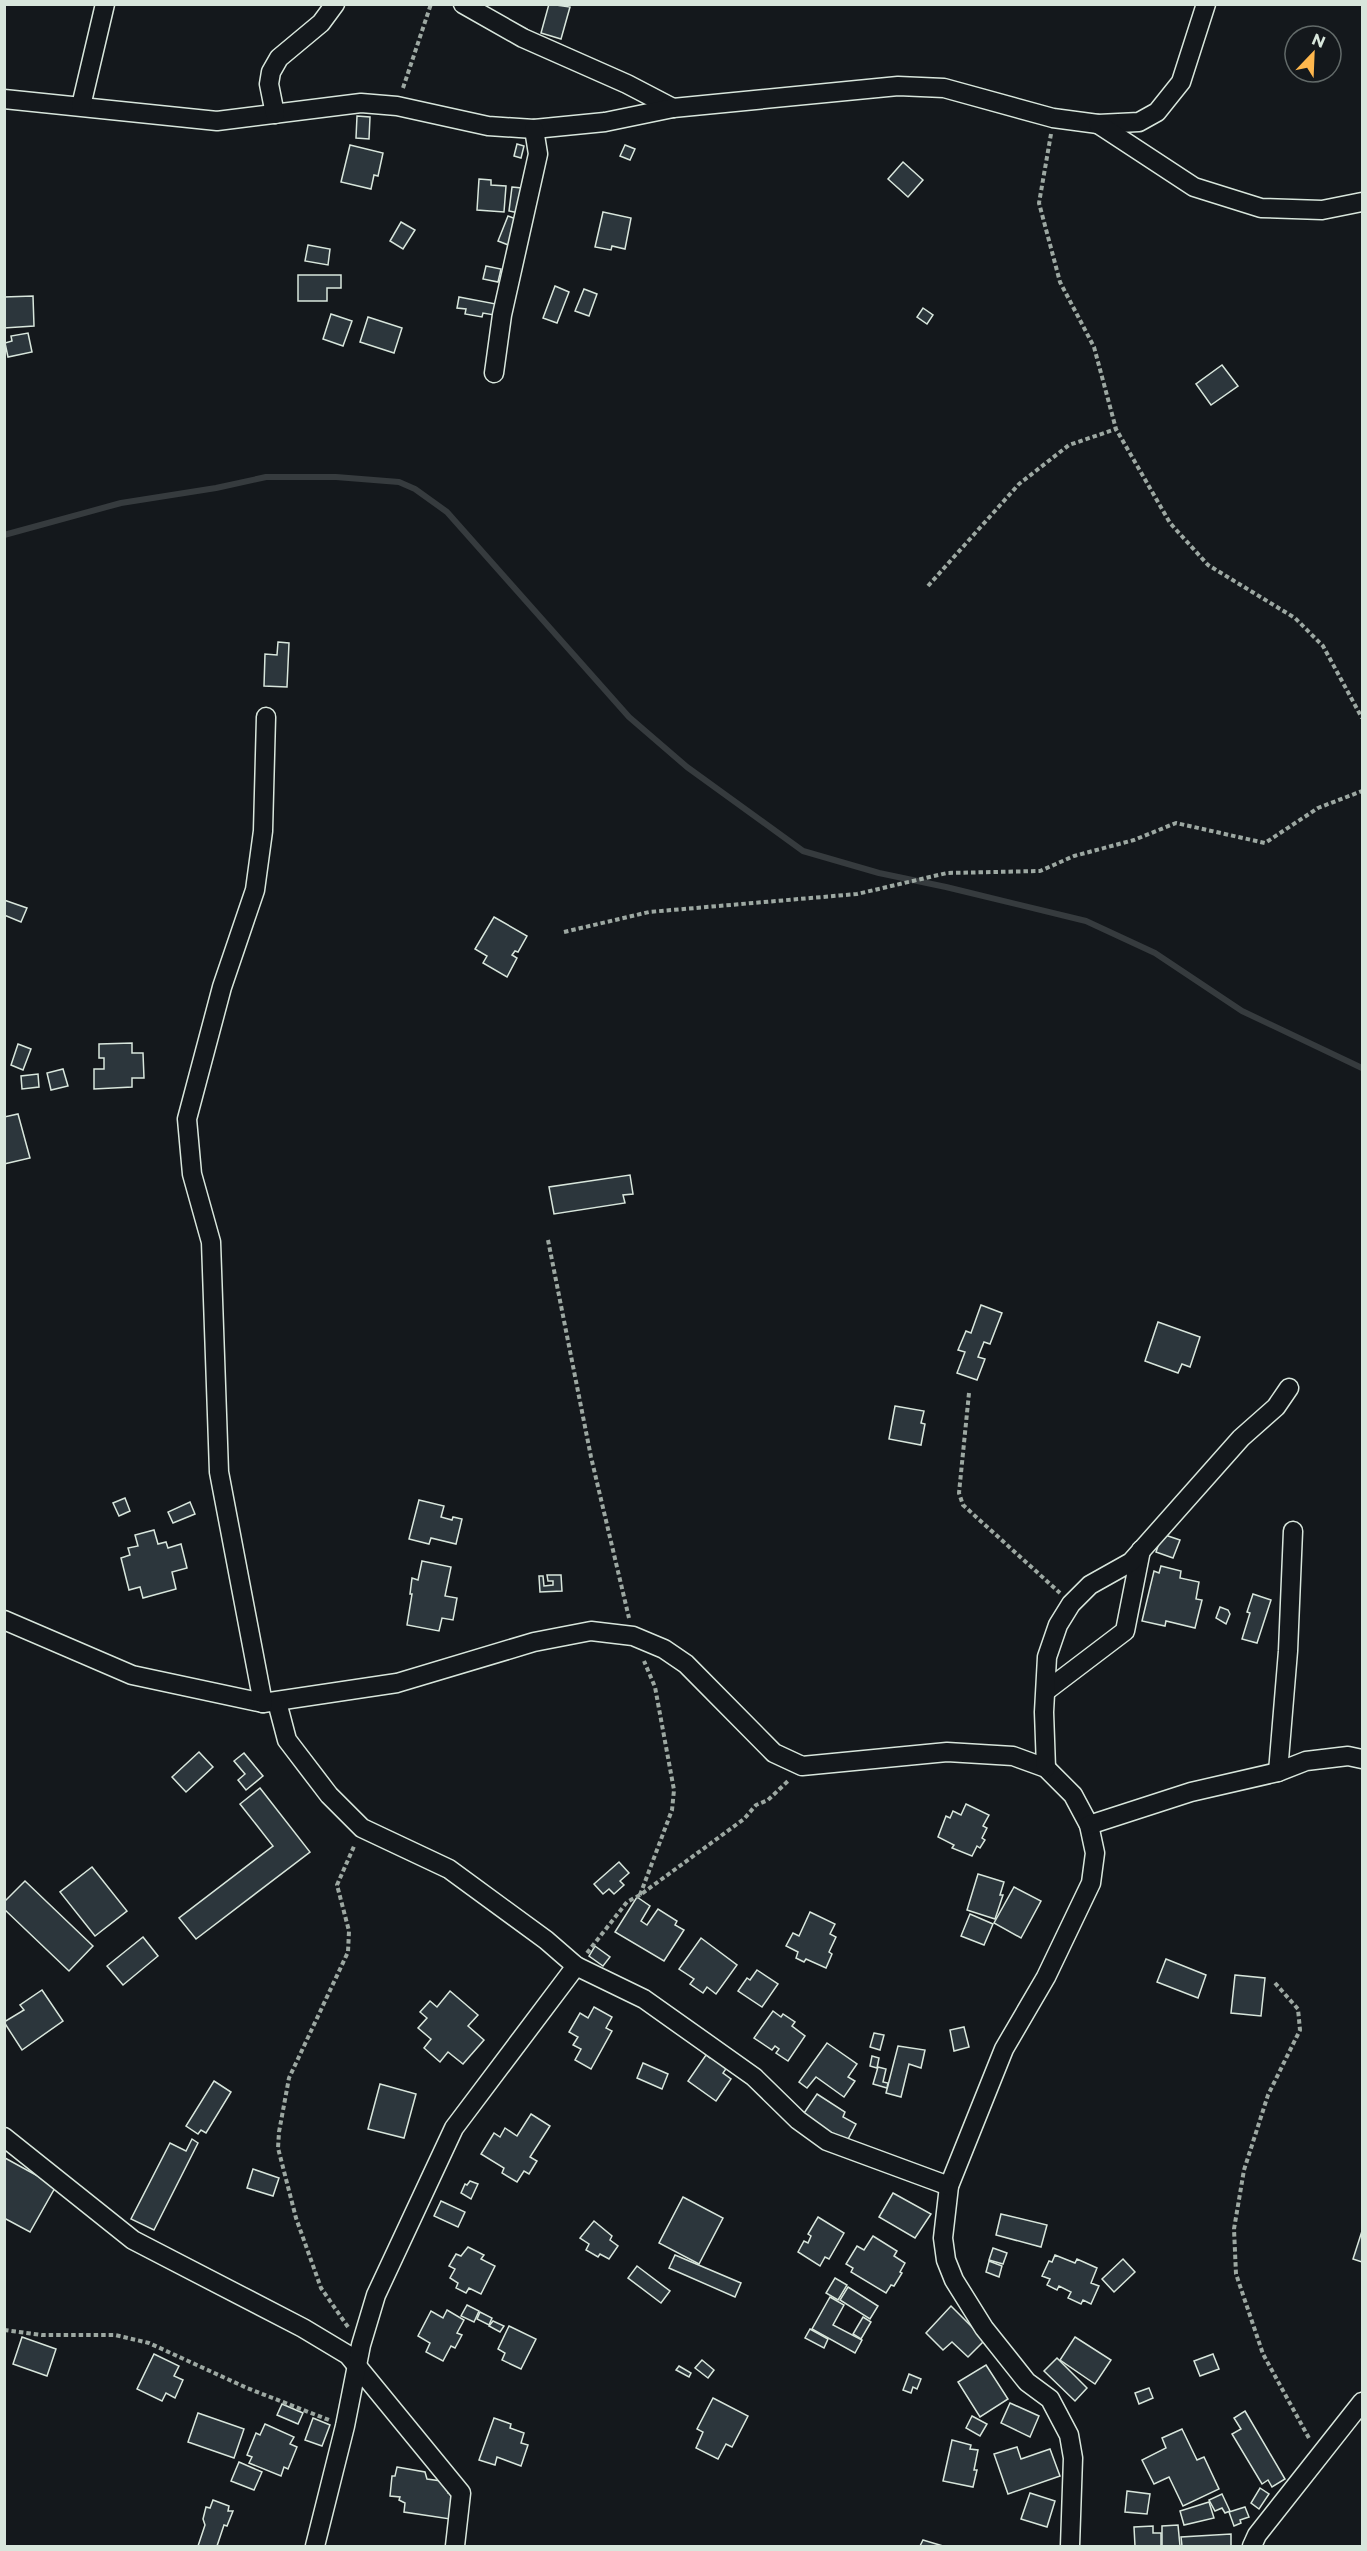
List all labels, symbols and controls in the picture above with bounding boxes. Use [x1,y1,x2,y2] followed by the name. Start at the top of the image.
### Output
[1283,24,1343,84] north arrow
[1309,29,1328,52] text: N

